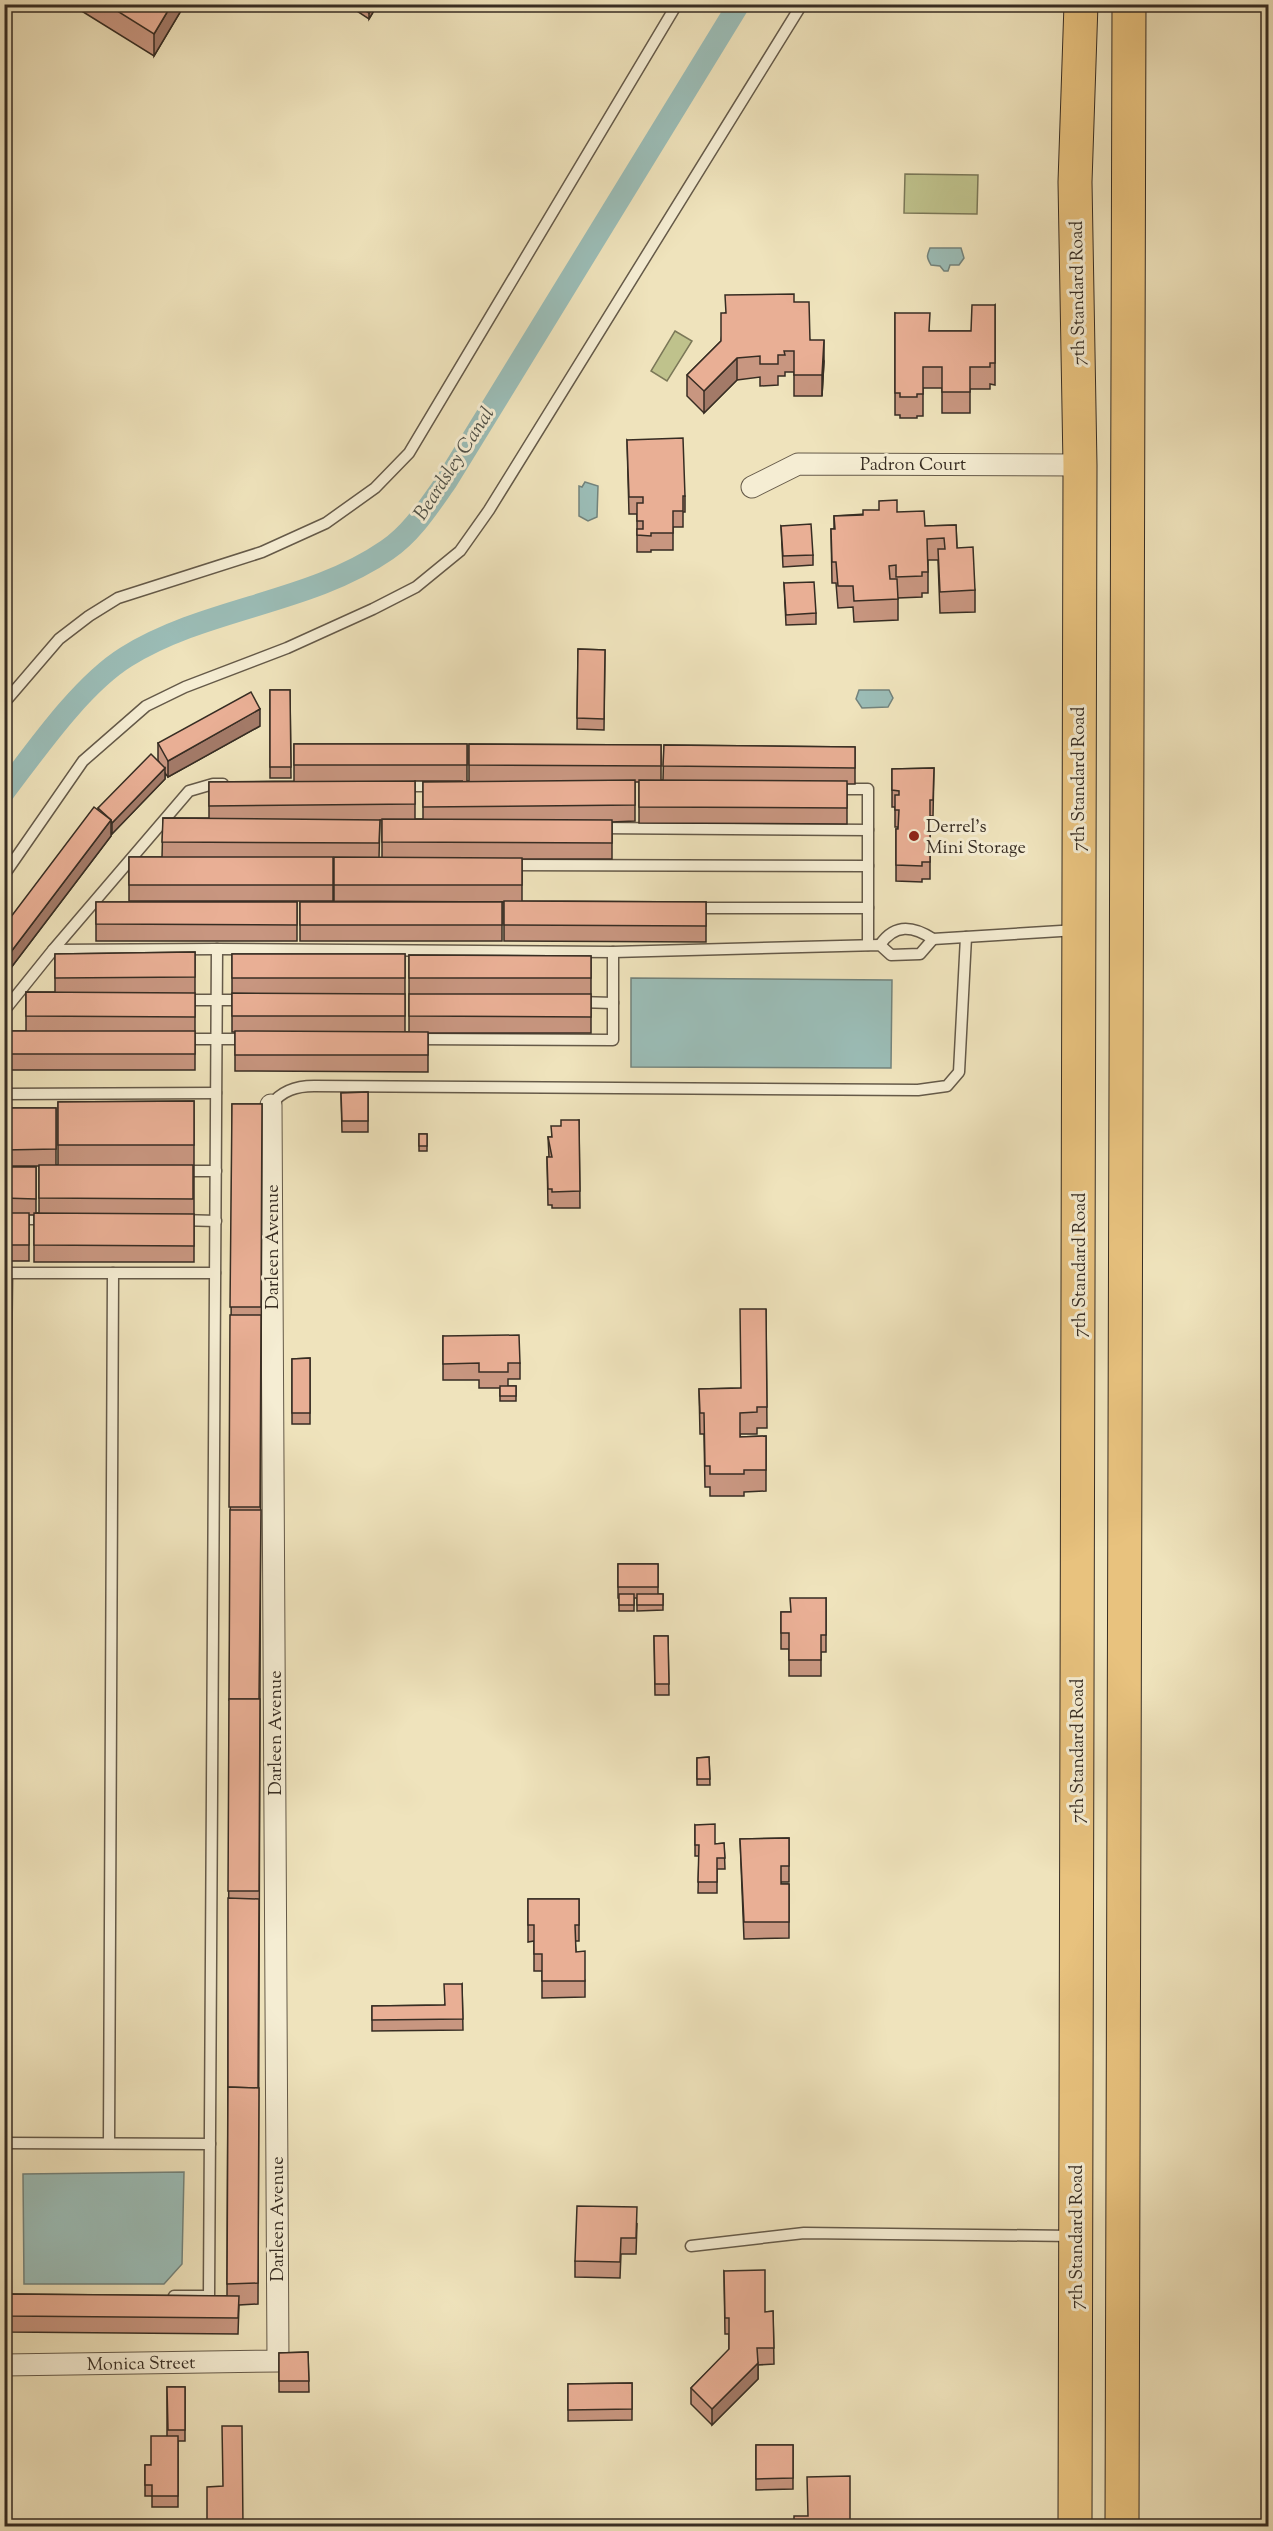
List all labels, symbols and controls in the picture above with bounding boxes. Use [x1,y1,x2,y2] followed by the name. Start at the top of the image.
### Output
[1065,220,1093,366] street label: 7th Standard Road
[408,402,503,527] water label: Beardsley Canal
[860,453,966,479] street label: Padron Court
[1067,707,1093,851] street label: 7th Standard Road
[926,815,1026,862] place label: Derrel's Mini Storage
[907,829,921,843] marker: Derrel's Mini Storage
[261,1184,287,1310] street label: Darleen Avenue
[1068,1193,1094,1337] street label: 7th Standard Road
[264,1670,290,1796] street label: Darleen Avenue
[1066,1679,1092,1823] street label: 7th Standard Road
[266,2156,292,2282] street label: Darleen Avenue
[1065,2165,1091,2309] street label: 7th Standard Road
[87,2351,196,2379] street label: Monica Street

